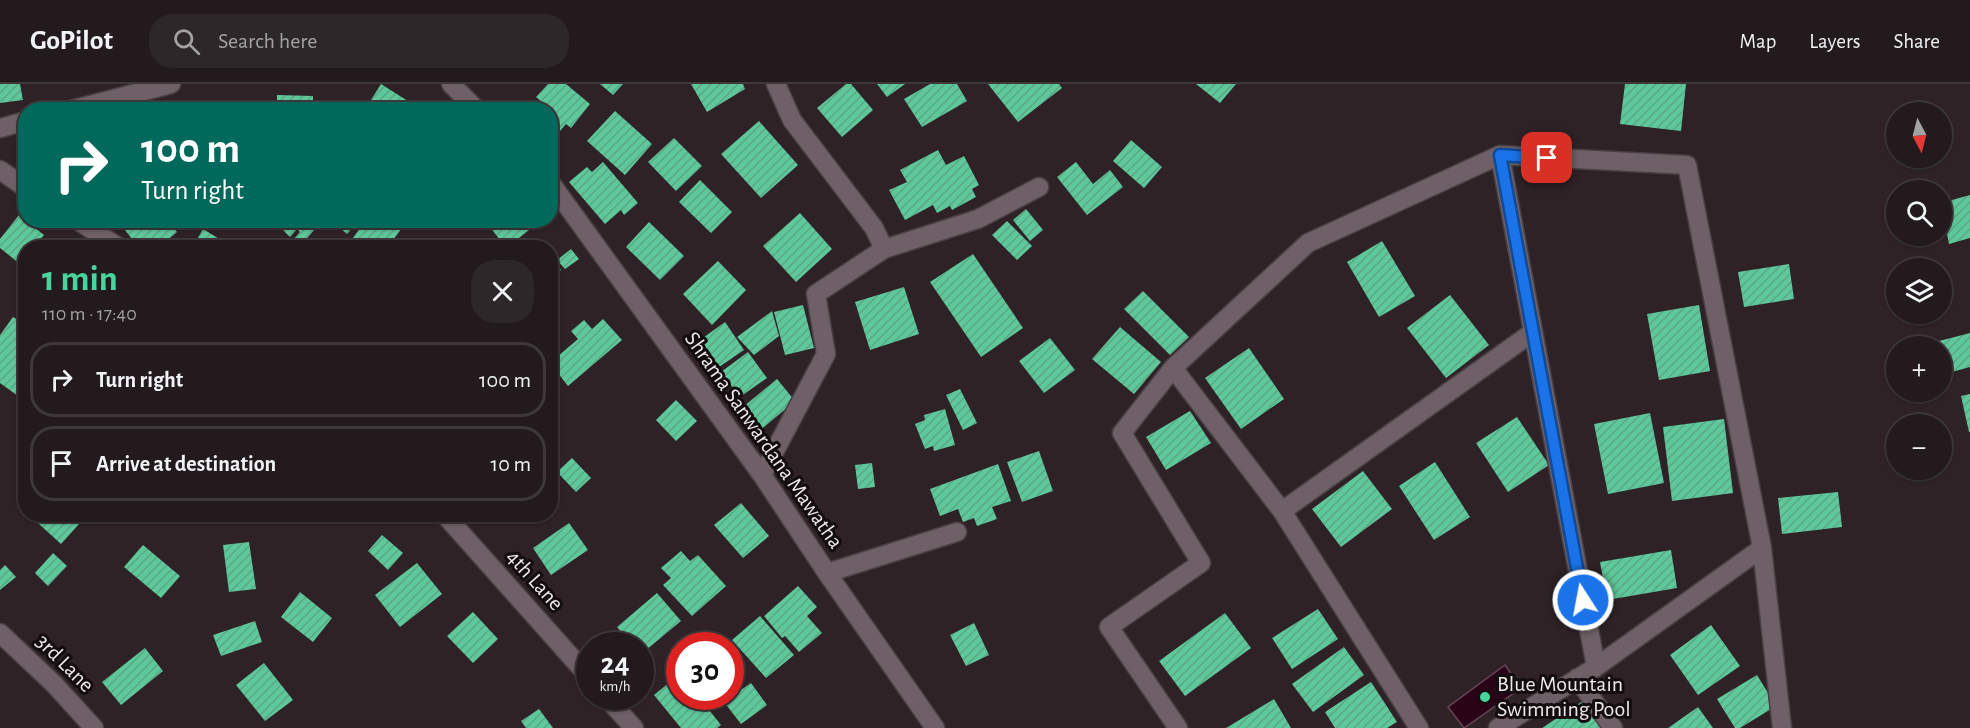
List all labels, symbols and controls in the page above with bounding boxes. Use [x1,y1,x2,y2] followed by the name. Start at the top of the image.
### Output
[149,14,569,68] search box
[170,25,203,58] icon: search
[30,27,113,55] text: GoPilot
[218,30,318,52] text: Search here
[1740,31,1776,52] text: Map
[1809,31,1860,52] text: Layers
[1893,31,1940,52] text: Share
[1886,102,1952,168] north arrow
[1886,102,1952,480] map controls
[42,126,120,204] icon: right
[141,128,240,170] text: 100 m
[1521,132,1572,183] pin
[1530,141,1563,174] icon: arrive
[141,177,244,204] text: Turn right
[1886,180,1952,246] button: search
[1886,258,1952,324] button: layers
[471,260,534,323] button: close
[42,261,118,297] text: 1 min
[42,304,137,324] text: 110 m · 17:40
[681,328,847,552] street label: Shrama Sanwardana Mawatha
[1886,336,1952,402] button: +
[45,363,78,396] icon: right
[96,369,183,391] text: Turn right
[479,369,531,391] text: 100 m
[1886,414,1952,480] button: −
[45,447,78,480] icon: arrive
[96,453,276,475] text: Arrive at destination
[491,453,531,475] text: 10 m
[502,545,568,615] street label: 4th Lane
[1551,568,1615,632] position arrow
[32,630,98,696] street label: 3rd Lane
[666,632,744,710] speed limit sign: 30
[600,649,630,679] text: 24
[1497,673,1631,720] place label: Blue Mountain Swimming Pool
[600,679,630,694] text: km/h
[1478,690,1492,704] marker: Blue Mountain Swimming Pool

